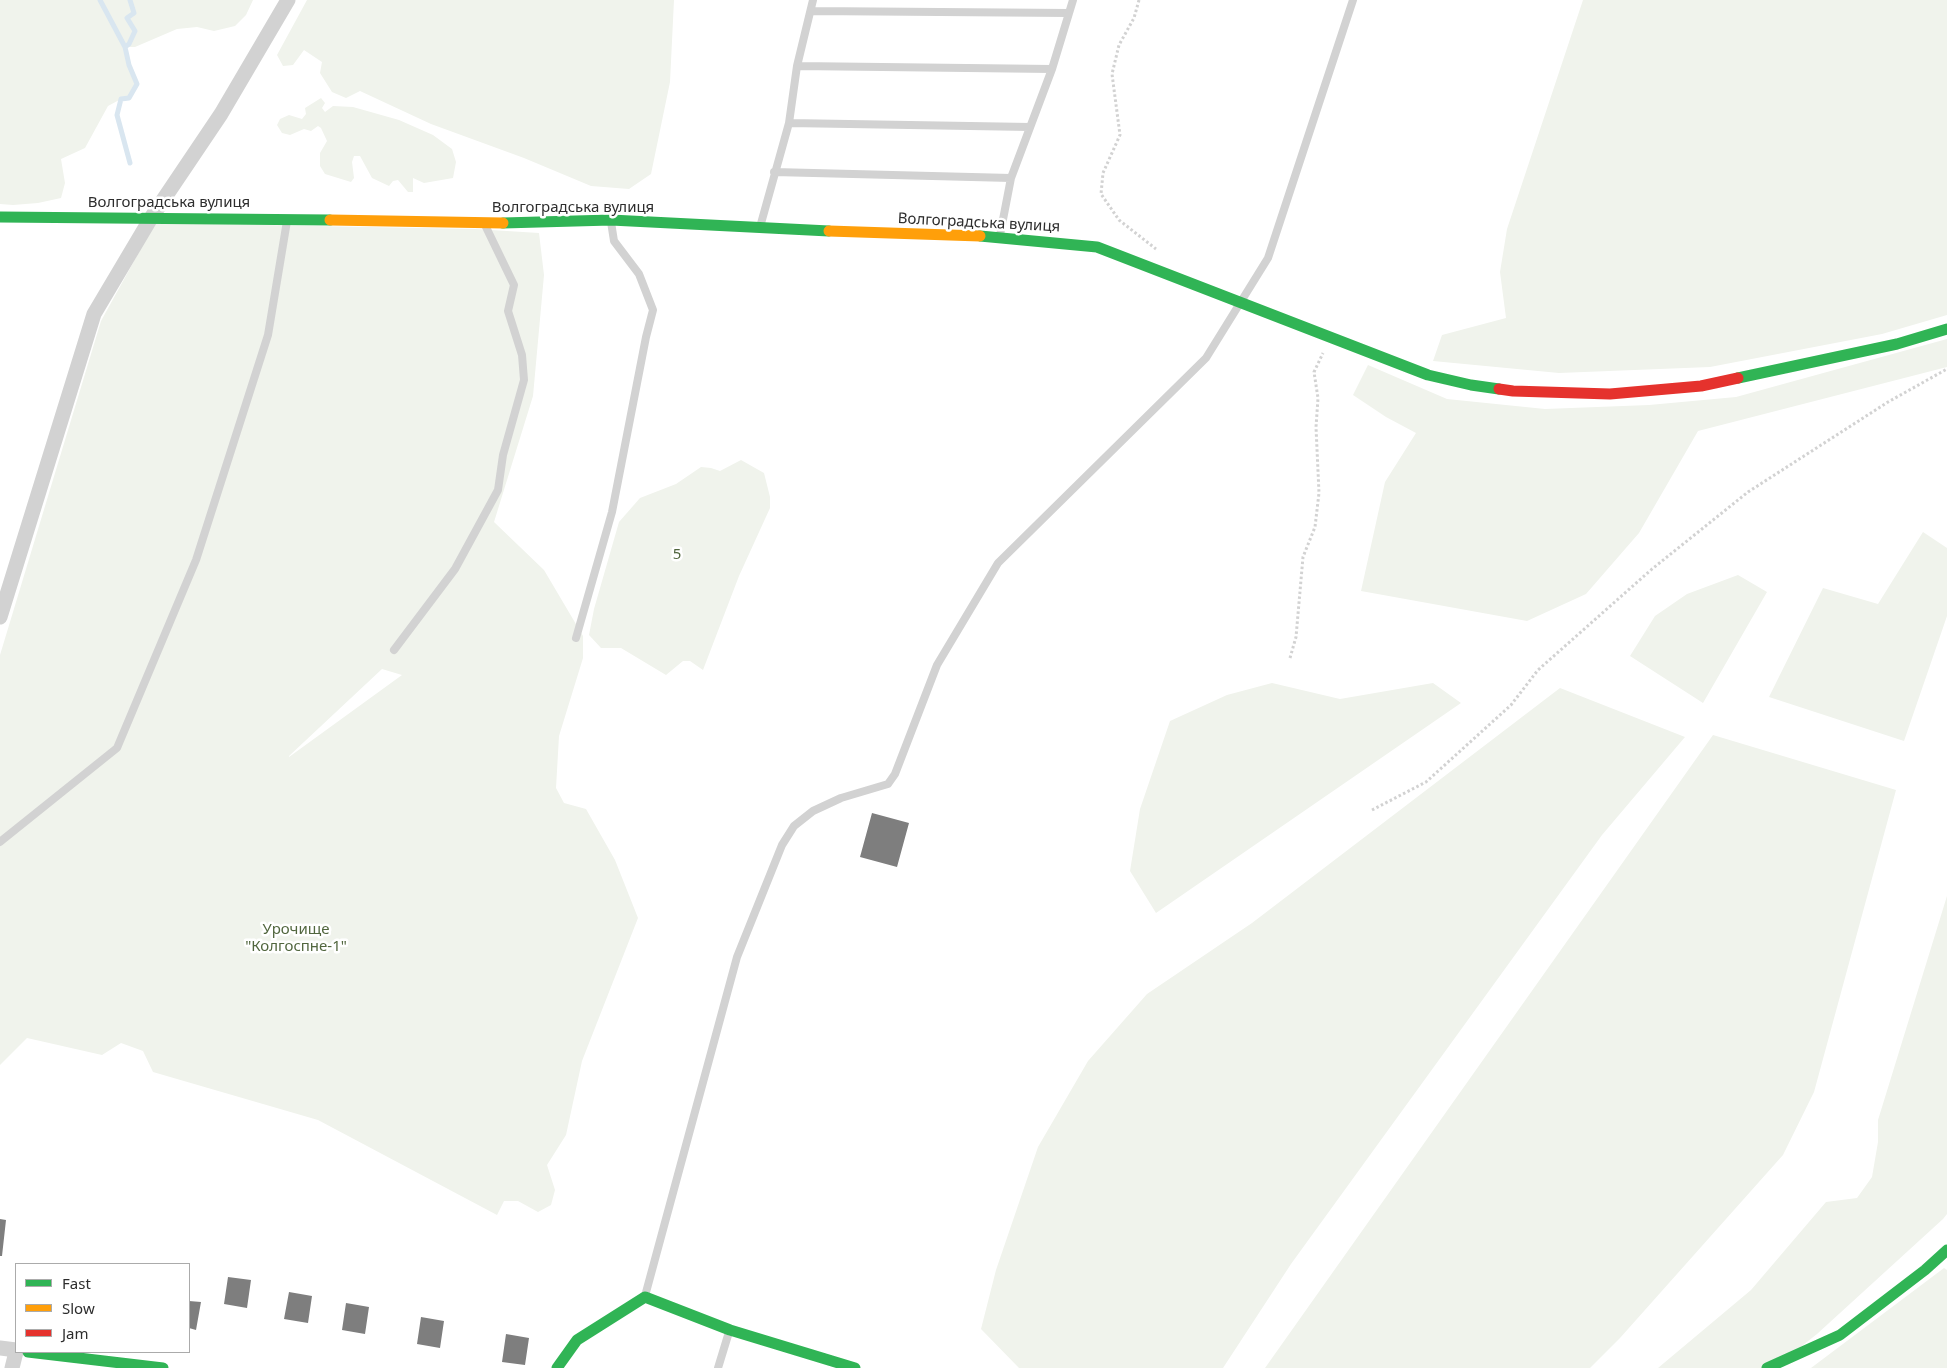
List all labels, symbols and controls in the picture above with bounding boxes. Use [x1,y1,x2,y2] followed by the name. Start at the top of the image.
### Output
[88,194,250,212] street label: Волгоградська вулиця
[492,199,654,217] street label: Волгоградська вулиця
[897,210,1061,236] street label: Волгоградська вулиця
[673,546,681,564] park label: 5
[245,921,347,956] park label: Урочище "Колгоспне-1"
[15,1263,190,1353] legend
[62,1273,91,1293] text: Fast
[62,1298,95,1318] text: Slow
[62,1323,89,1343] text: Jam

